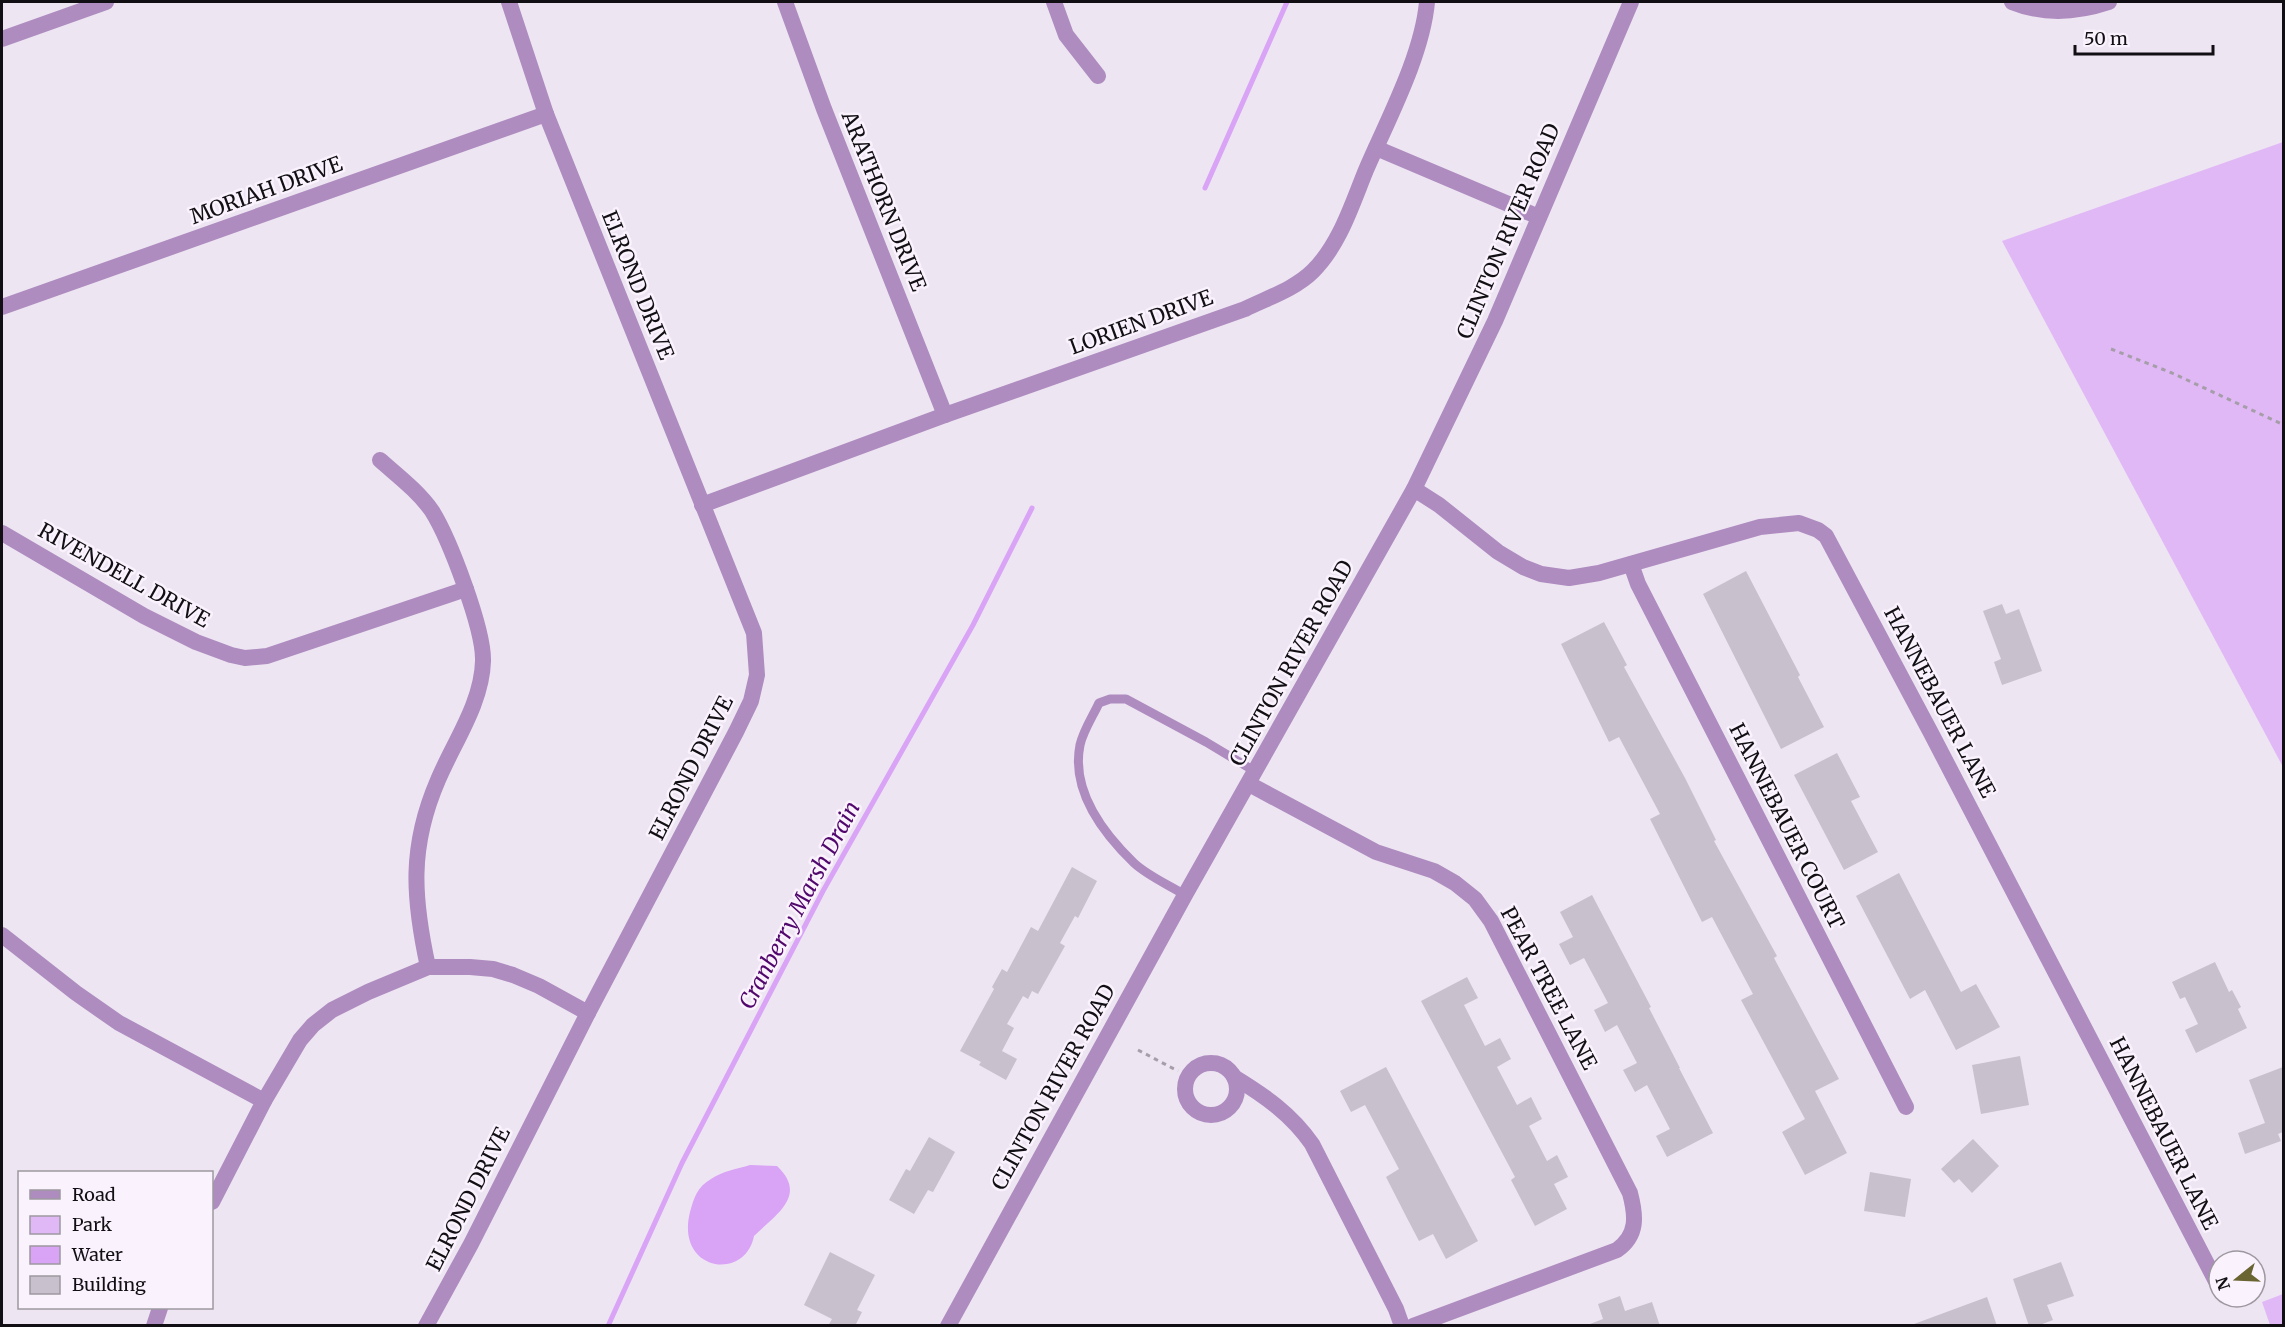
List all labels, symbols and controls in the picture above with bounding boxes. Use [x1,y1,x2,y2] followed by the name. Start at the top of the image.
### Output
[2075,18,2213,56] scale bar
[2084,27,2128,50] text: 50 m
[835,106,933,295] street label: ARATHORN DRIVE
[1450,119,1566,343] street label: CLINTON RIVER ROAD
[186,150,346,230] street label: MORIAH DRIVE
[596,207,680,364] street label: ELROND DRIVE
[1066,283,1217,360] street label: LORIEN DRIVE
[33,517,215,634] street label: RIVENDELL DRIVE
[1223,555,1359,771] street label: CLINTON RIVER ROAD
[1878,602,2002,803] street label: HANNEBAUER LANE
[643,691,739,845] street label: ELROND DRIVE
[1723,718,1851,934] street label: HANNEBAUER COURT
[732,796,866,1014] water label: Cranberry Marsh Drain
[1495,902,1604,1075] street label: PEAR TREE LANE
[985,979,1121,1195] street label: CLINTON RIVER ROAD
[2104,1032,2225,1234] street label: HANNEBAUER LANE
[420,1122,516,1276] street label: ELROND DRIVE
[18,1171,213,1309] legend
[72,1183,116,1206] text: Road
[72,1213,113,1236] text: Park
[71,1243,123,1266] text: Water
[2207,1249,2267,1309] north arrow
[72,1273,146,1296] text: Building
[2211,1274,2234,1293] text: N

